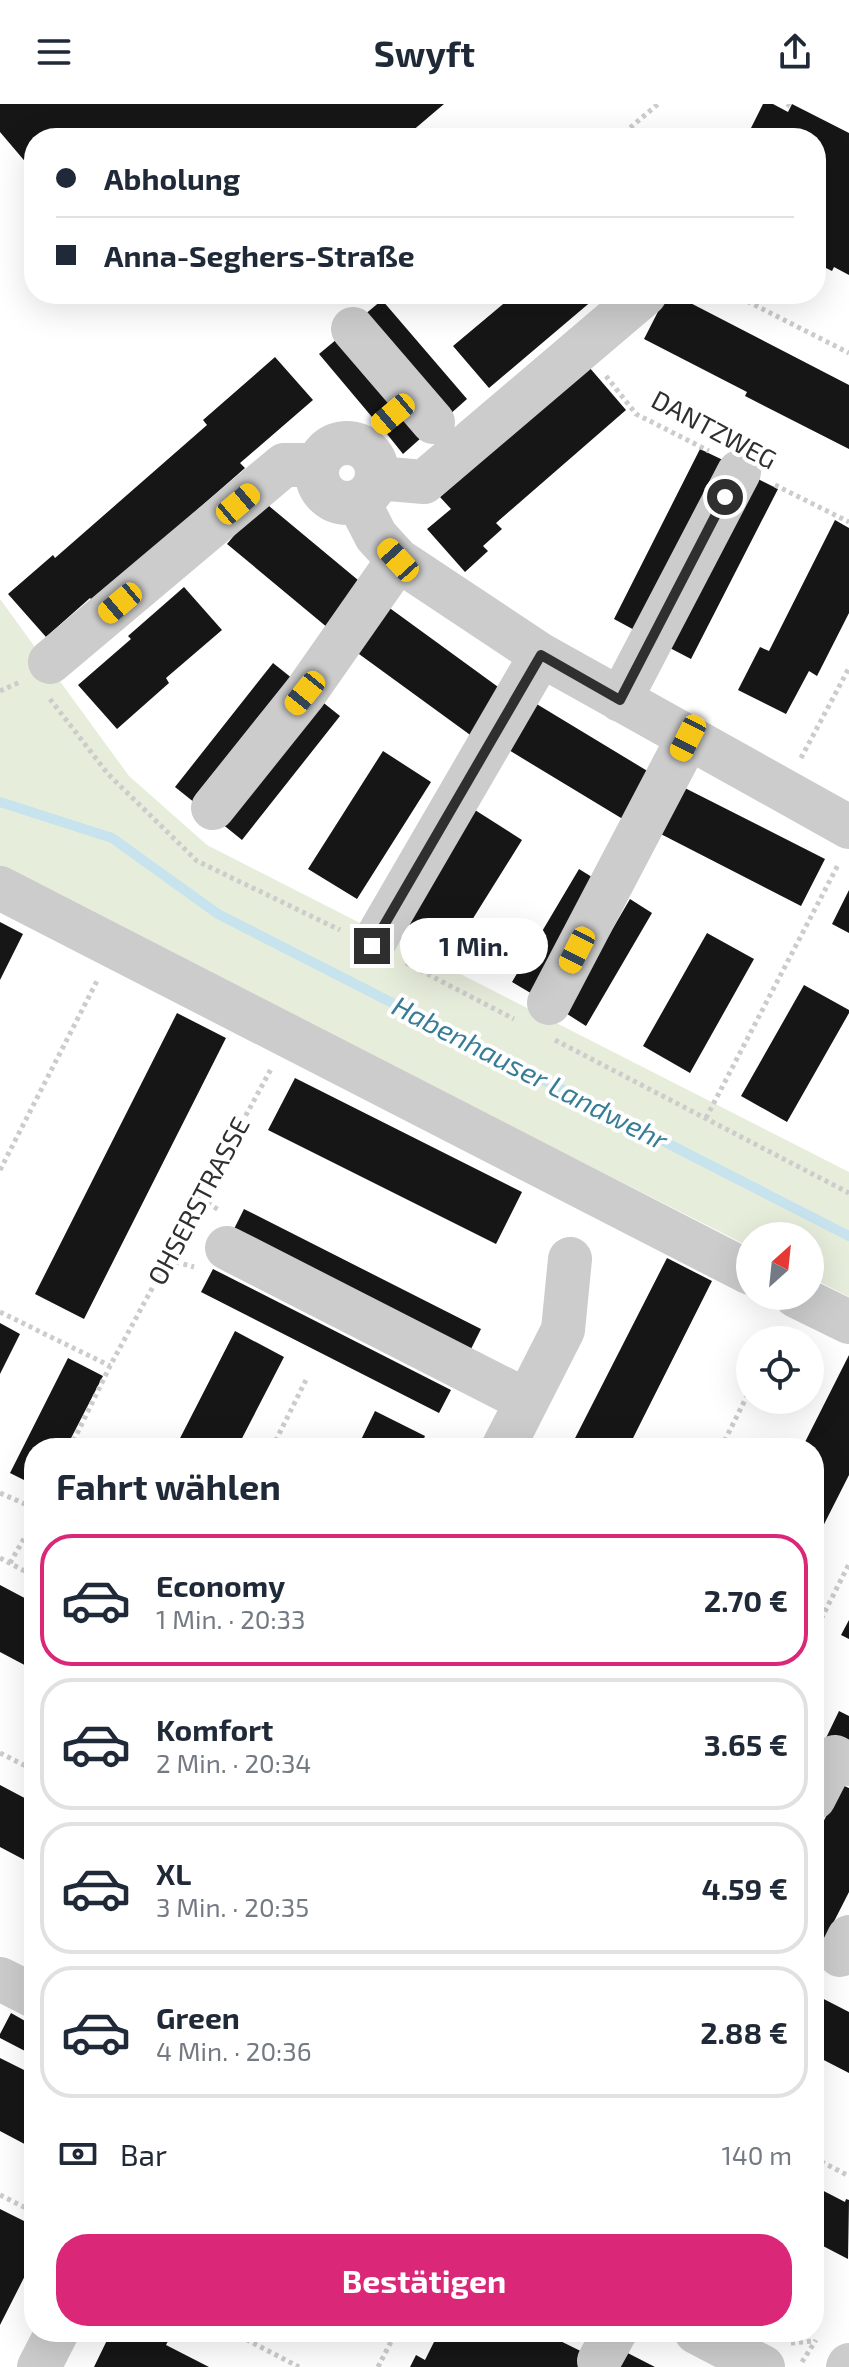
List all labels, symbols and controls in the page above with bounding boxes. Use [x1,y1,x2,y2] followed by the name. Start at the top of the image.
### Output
[32,30,76,74] icon: menu
[773,30,817,74] icon: share
[374,31,475,74] text: Swyft
[104,160,240,196] text: Abholung
[104,237,415,273] text: Anna-Seghers-Straße
[647,383,782,474] street label: DANTZWEG
[367,389,419,439] car
[212,479,264,529] car
[707,479,743,515] route start
[373,534,423,586] car
[94,578,146,628] car
[281,667,329,719] car
[666,711,710,765] car
[400,918,548,974] callout: 1 Min.
[555,923,599,977] car
[354,928,390,964] route end
[439,930,509,961] text: 1 Min.
[387,988,675,1157] water label: Habenhauser Landwehr
[140,1111,255,1290] street label: OHSERSTRASSE
[736,1222,824,1310] north arrow
[736,1222,824,1414] map controls
[736,1326,824,1414] button: locate
[56,1464,281,1507] text: Fahrt wählen
[60,1564,132,1636] icon: car
[156,1567,285,1603] text: Economy
[704,1582,788,1618] text: 2.70 €
[156,1603,306,1634] text: 1 Min. · 20:33
[60,1708,132,1780] icon: car
[156,1711,273,1747] text: Komfort
[704,1726,788,1762] text: 3.65 €
[156,1747,311,1778] text: 2 Min. · 20:34
[60,1852,132,1924] icon: car
[156,1855,191,1891] text: XL
[702,1870,788,1906] text: 4.59 €
[156,1891,309,1922] text: 3 Min. · 20:35
[60,1996,132,2068] icon: car
[156,1999,240,2035] text: Green
[700,2014,788,2050] text: 2.88 €
[156,2035,312,2066] text: 4 Min. · 20:36
[56,2132,100,2176] icon: cash
[120,2136,167,2172] text: Bar
[721,2139,792,2170] text: 140 m
[56,2234,792,2326] button: Bestätigen

